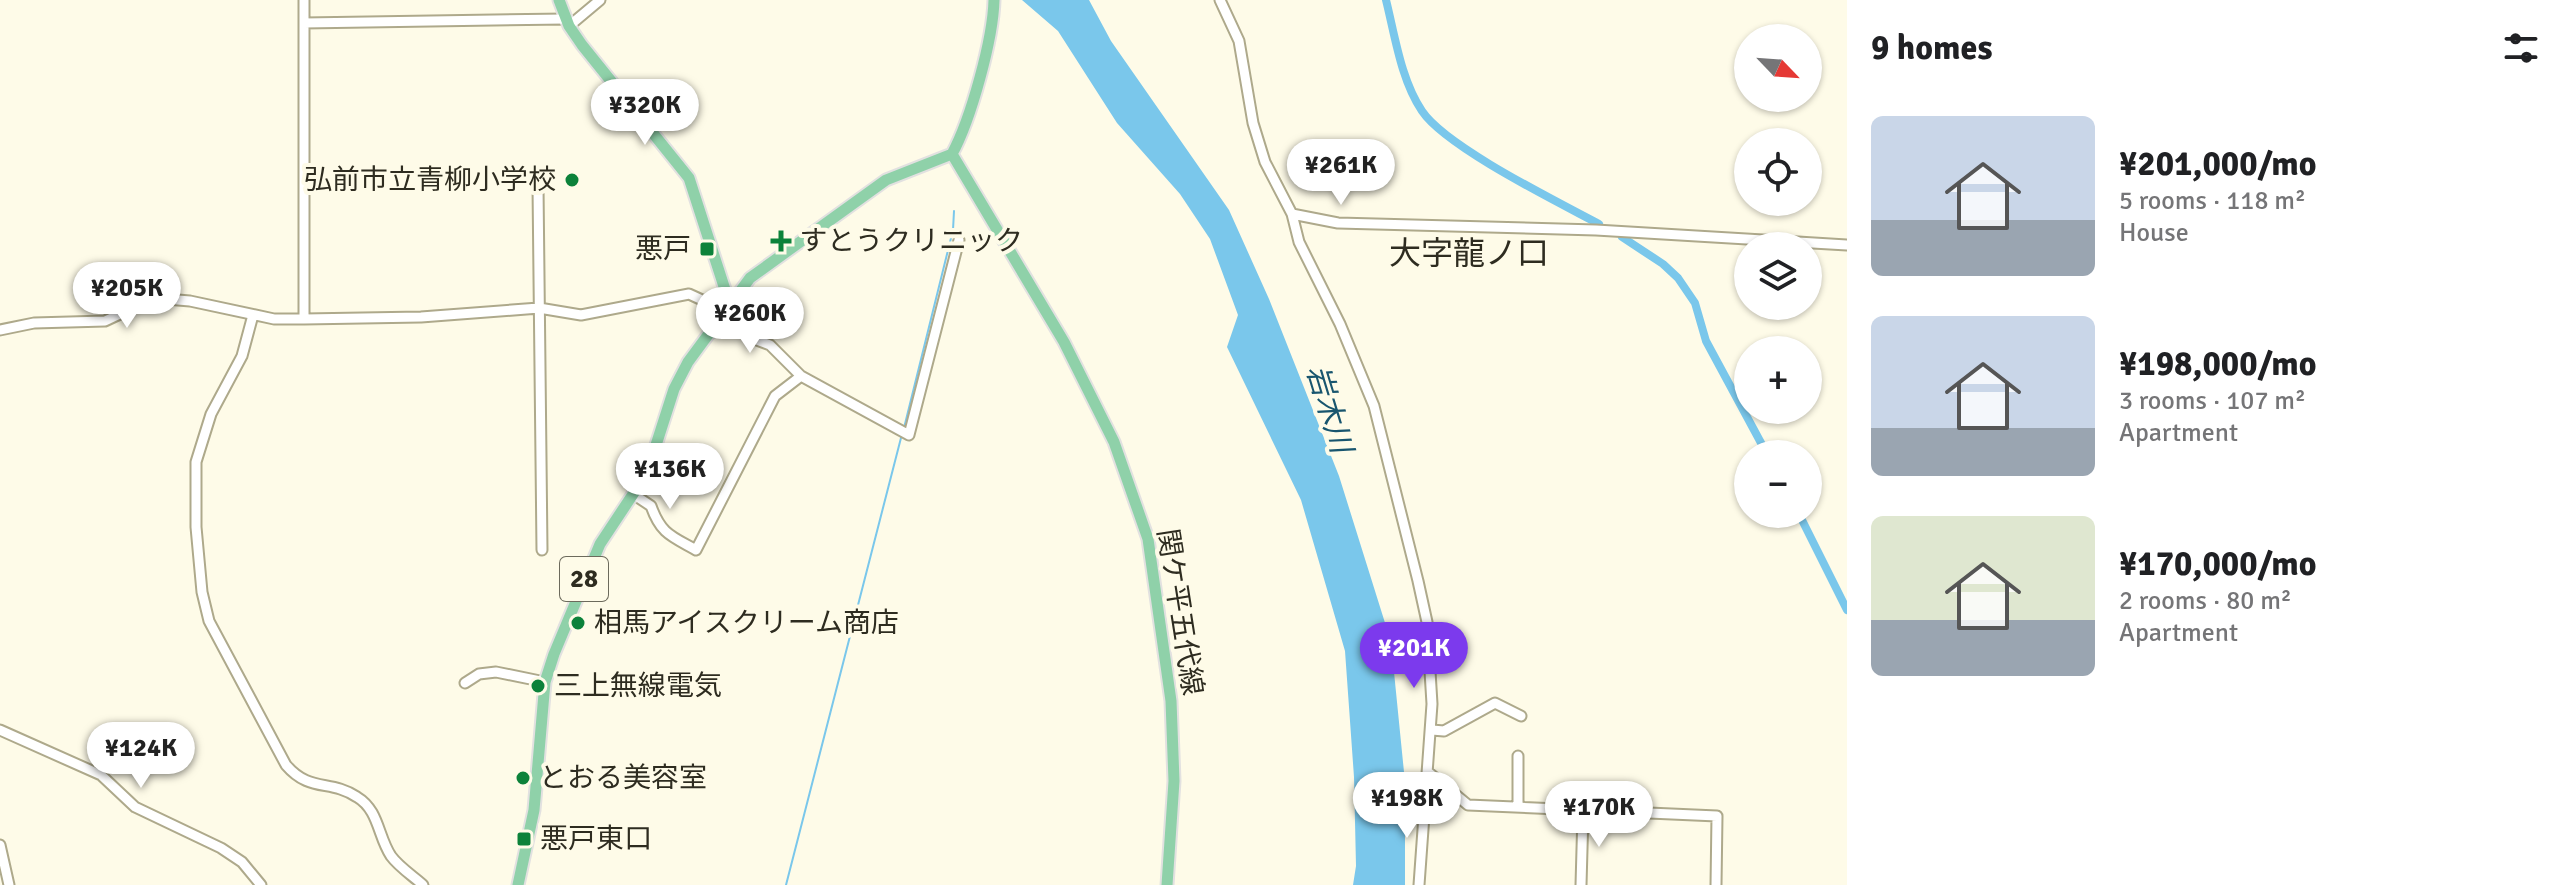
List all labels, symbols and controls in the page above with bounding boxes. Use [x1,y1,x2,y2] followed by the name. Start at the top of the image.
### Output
[1734,24,1822,112] north arrow
[1734,24,1822,528] map controls
[2499,26,2543,70] icon: filters
[1871,27,1992,69] text: 9 homes
[589,79,701,147] pin: ¥320K
[609,89,681,121] text: ¥320K
[1734,128,1822,216] button: locate
[1285,139,1397,207] pin: ¥261K
[2119,143,2317,185] text: ¥201,000/mo
[1935,148,2031,244] icon: home
[1305,149,1377,181] text: ¥261K
[304,163,556,197] place label: 弘前市立青柳小学校
[563,171,581,189] marker: 弘前市立青柳小学校
[2119,185,2306,217] text: 5 rooms · 118 m²
[2119,217,2189,249] text: House
[799,224,1023,258] place label: すとうクリニック
[770,230,792,252] marker: すとうクリニック
[635,232,691,266] place label: 悪戸
[1734,232,1822,320] button: layers
[1389,234,1549,273] district label: 大字龍ノ口
[698,240,716,258] marker: 悪戸
[71,262,183,330] pin: ¥205K
[91,272,163,304] text: ¥205K
[694,287,806,355] pin: ¥260K
[714,297,786,329] text: ¥260K
[1734,336,1822,424] button: +
[2119,343,2317,385] text: ¥198,000/mo
[1935,348,2031,444] icon: home
[1298,361,1361,460] water label: 岩木川
[2119,385,2306,417] text: 3 rooms · 107 m²
[2119,417,2238,449] text: Apartment
[1734,440,1822,528] button: −
[614,443,726,511] pin: ¥136K
[634,453,706,485] text: ¥136K
[1150,526,1210,698] street label: 関ケ平五代線
[2119,543,2317,585] text: ¥170,000/mo
[1935,548,2031,644] icon: home
[560,557,608,601] road number: 28
[2119,585,2292,617] text: 2 rooms · 80 m²
[594,606,899,640] place label: 相馬アイスクリーム商店
[569,614,587,632] marker: 相馬アイスクリーム商店
[2119,617,2238,649] text: Apartment
[1358,622,1470,690] pin: ¥201K
[1378,632,1450,664] text: ¥201K
[554,669,722,703] place label: 三上無線電気
[529,677,547,695] marker: 三上無線電気
[85,722,197,790] pin: ¥124K
[105,732,177,764] text: ¥124K
[539,761,707,795] place label: とおる美容室
[514,769,532,787] marker: とおる美容室
[1351,772,1463,840] pin: ¥198K
[1543,781,1655,849] pin: ¥170K
[1371,782,1443,814] text: ¥198K
[1563,791,1635,823] text: ¥170K
[540,822,652,856] place label: 悪戸東口
[515,830,533,848] marker: 悪戸東口

